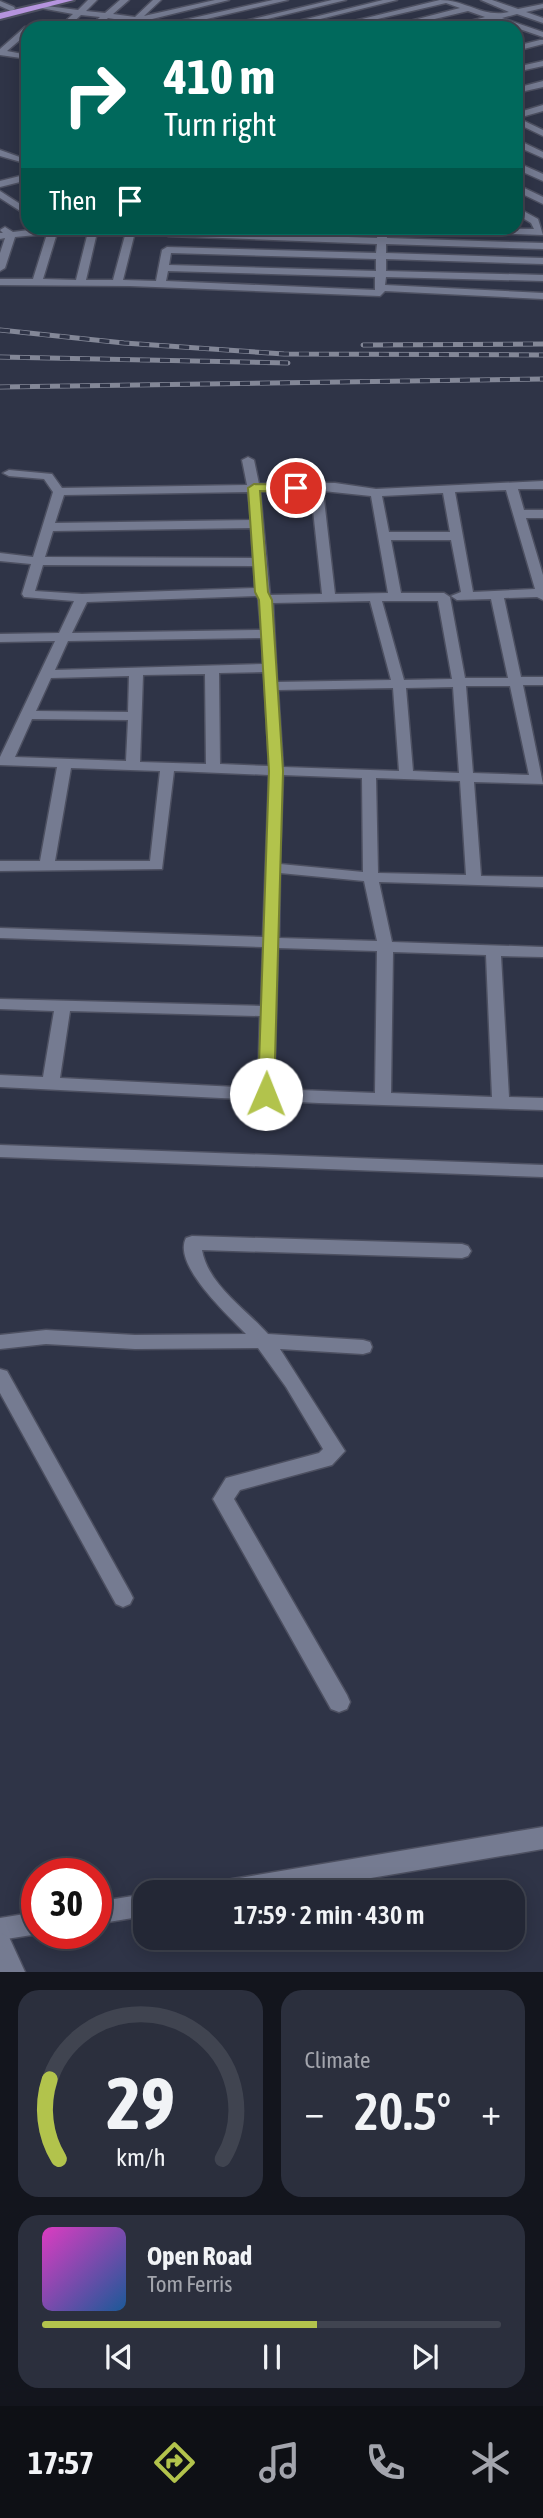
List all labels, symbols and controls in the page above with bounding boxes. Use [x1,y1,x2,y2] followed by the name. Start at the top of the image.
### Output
[164,48,275,104] text: 410 m
[49,49,140,140] icon: right
[164,106,277,143] text: Turn right
[111,182,149,220] icon: arrive
[49,186,97,216] text: Then
[266,458,326,518] pin
[277,469,315,507] icon: arrive
[229,1057,303,1131] position arrow
[21,1858,112,1949] speed limit sign: 30
[234,1900,424,1930] text: 17:59 · 2 min · 430 m
[305,2047,370,2073] text: Climate
[106,2062,174,2145] text: 29
[354,2081,451,2141] text: 20.5°
[305,2090,324,2133] text: −
[481,2090,501,2133] text: +
[115,2143,165,2171] text: km/h
[147,2241,252,2271] text: Open Road
[147,2271,232,2297] text: Tom Ferris
[100,2338,138,2376] icon: previous
[253,2338,291,2376] icon: pause
[406,2338,444,2376] icon: next
[150,2438,199,2487] icon: directions
[255,2438,304,2487] icon: music
[361,2438,410,2487] icon: phone
[466,2438,515,2487] icon: climate
[28,2444,94,2481] text: 17:57

